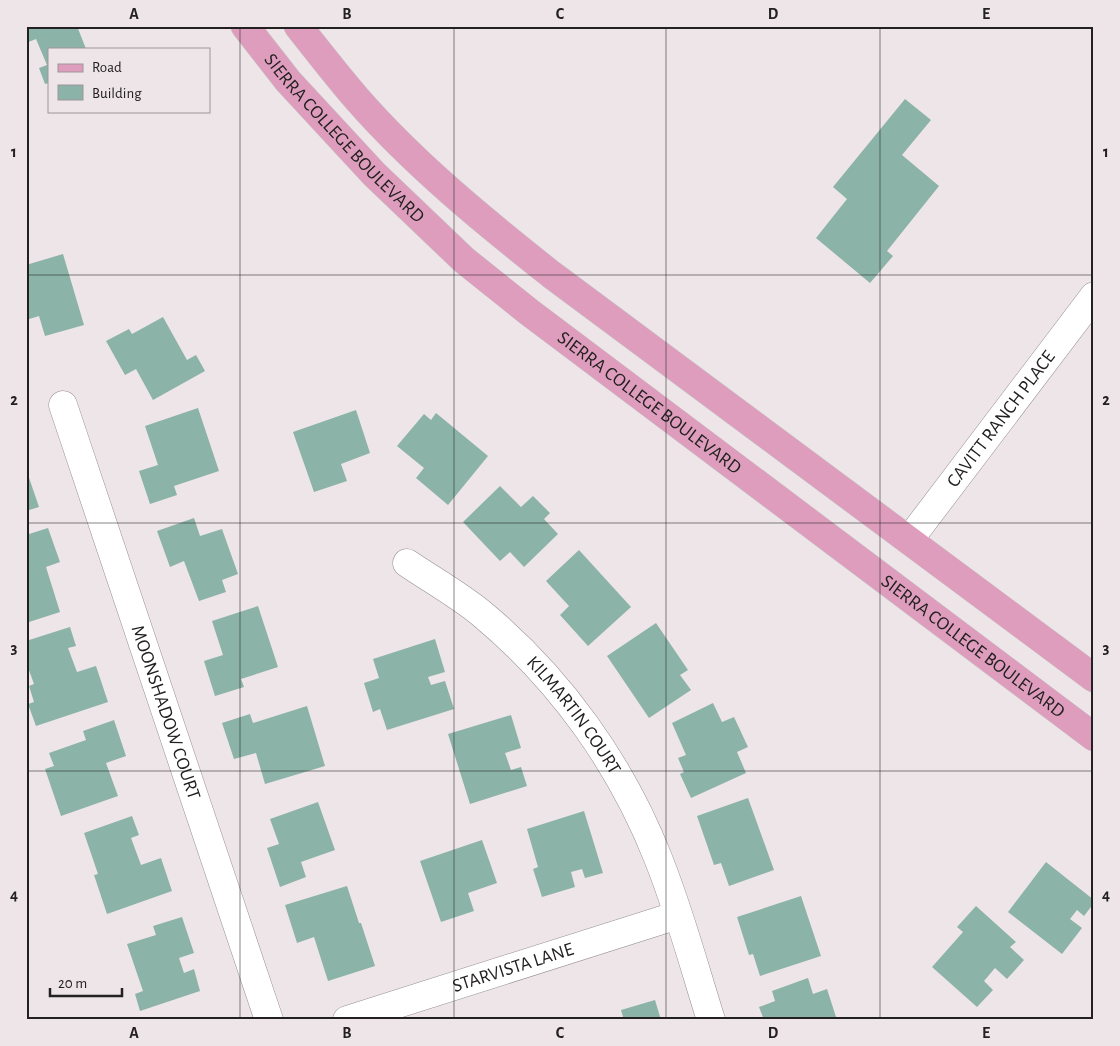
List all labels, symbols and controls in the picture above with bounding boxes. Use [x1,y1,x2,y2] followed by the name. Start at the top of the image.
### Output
[129,6,139,22] text: A
[342,6,352,22] text: B
[556,6,565,22] text: C
[768,6,779,22] text: D
[982,6,990,22] text: E
[48,48,210,112] legend
[261,50,428,226] street label: SIERRA COLLEGE BOULEVARD
[92,60,122,75] text: Road
[92,86,142,101] text: Building
[11,144,17,160] text: 1
[1103,144,1109,160] text: 1
[554,328,745,478] street label: SIERRA COLLEGE BOULEVARD
[943,347,1058,491] street label: CAVITT RANCH PLACE
[10,392,18,408] text: 2
[1102,392,1110,408] text: 2
[878,571,1068,721] street label: SIERRA COLLEGE BOULEVARD
[128,623,204,802] street label: MOONSHADOW COURT
[11,640,18,656] text: 3
[1103,640,1110,656] text: 3
[523,652,624,777] street label: KILMARTIN COURT
[10,887,18,903] text: 4
[1102,887,1110,903] text: 4
[450,939,576,995] street label: STARVISTA LANE
[50,966,122,998] scale bar
[58,976,87,991] text: 20 m
[129,1025,139,1041] text: A
[342,1025,352,1041] text: B
[556,1025,565,1041] text: C
[768,1025,779,1041] text: D
[982,1025,990,1041] text: E

